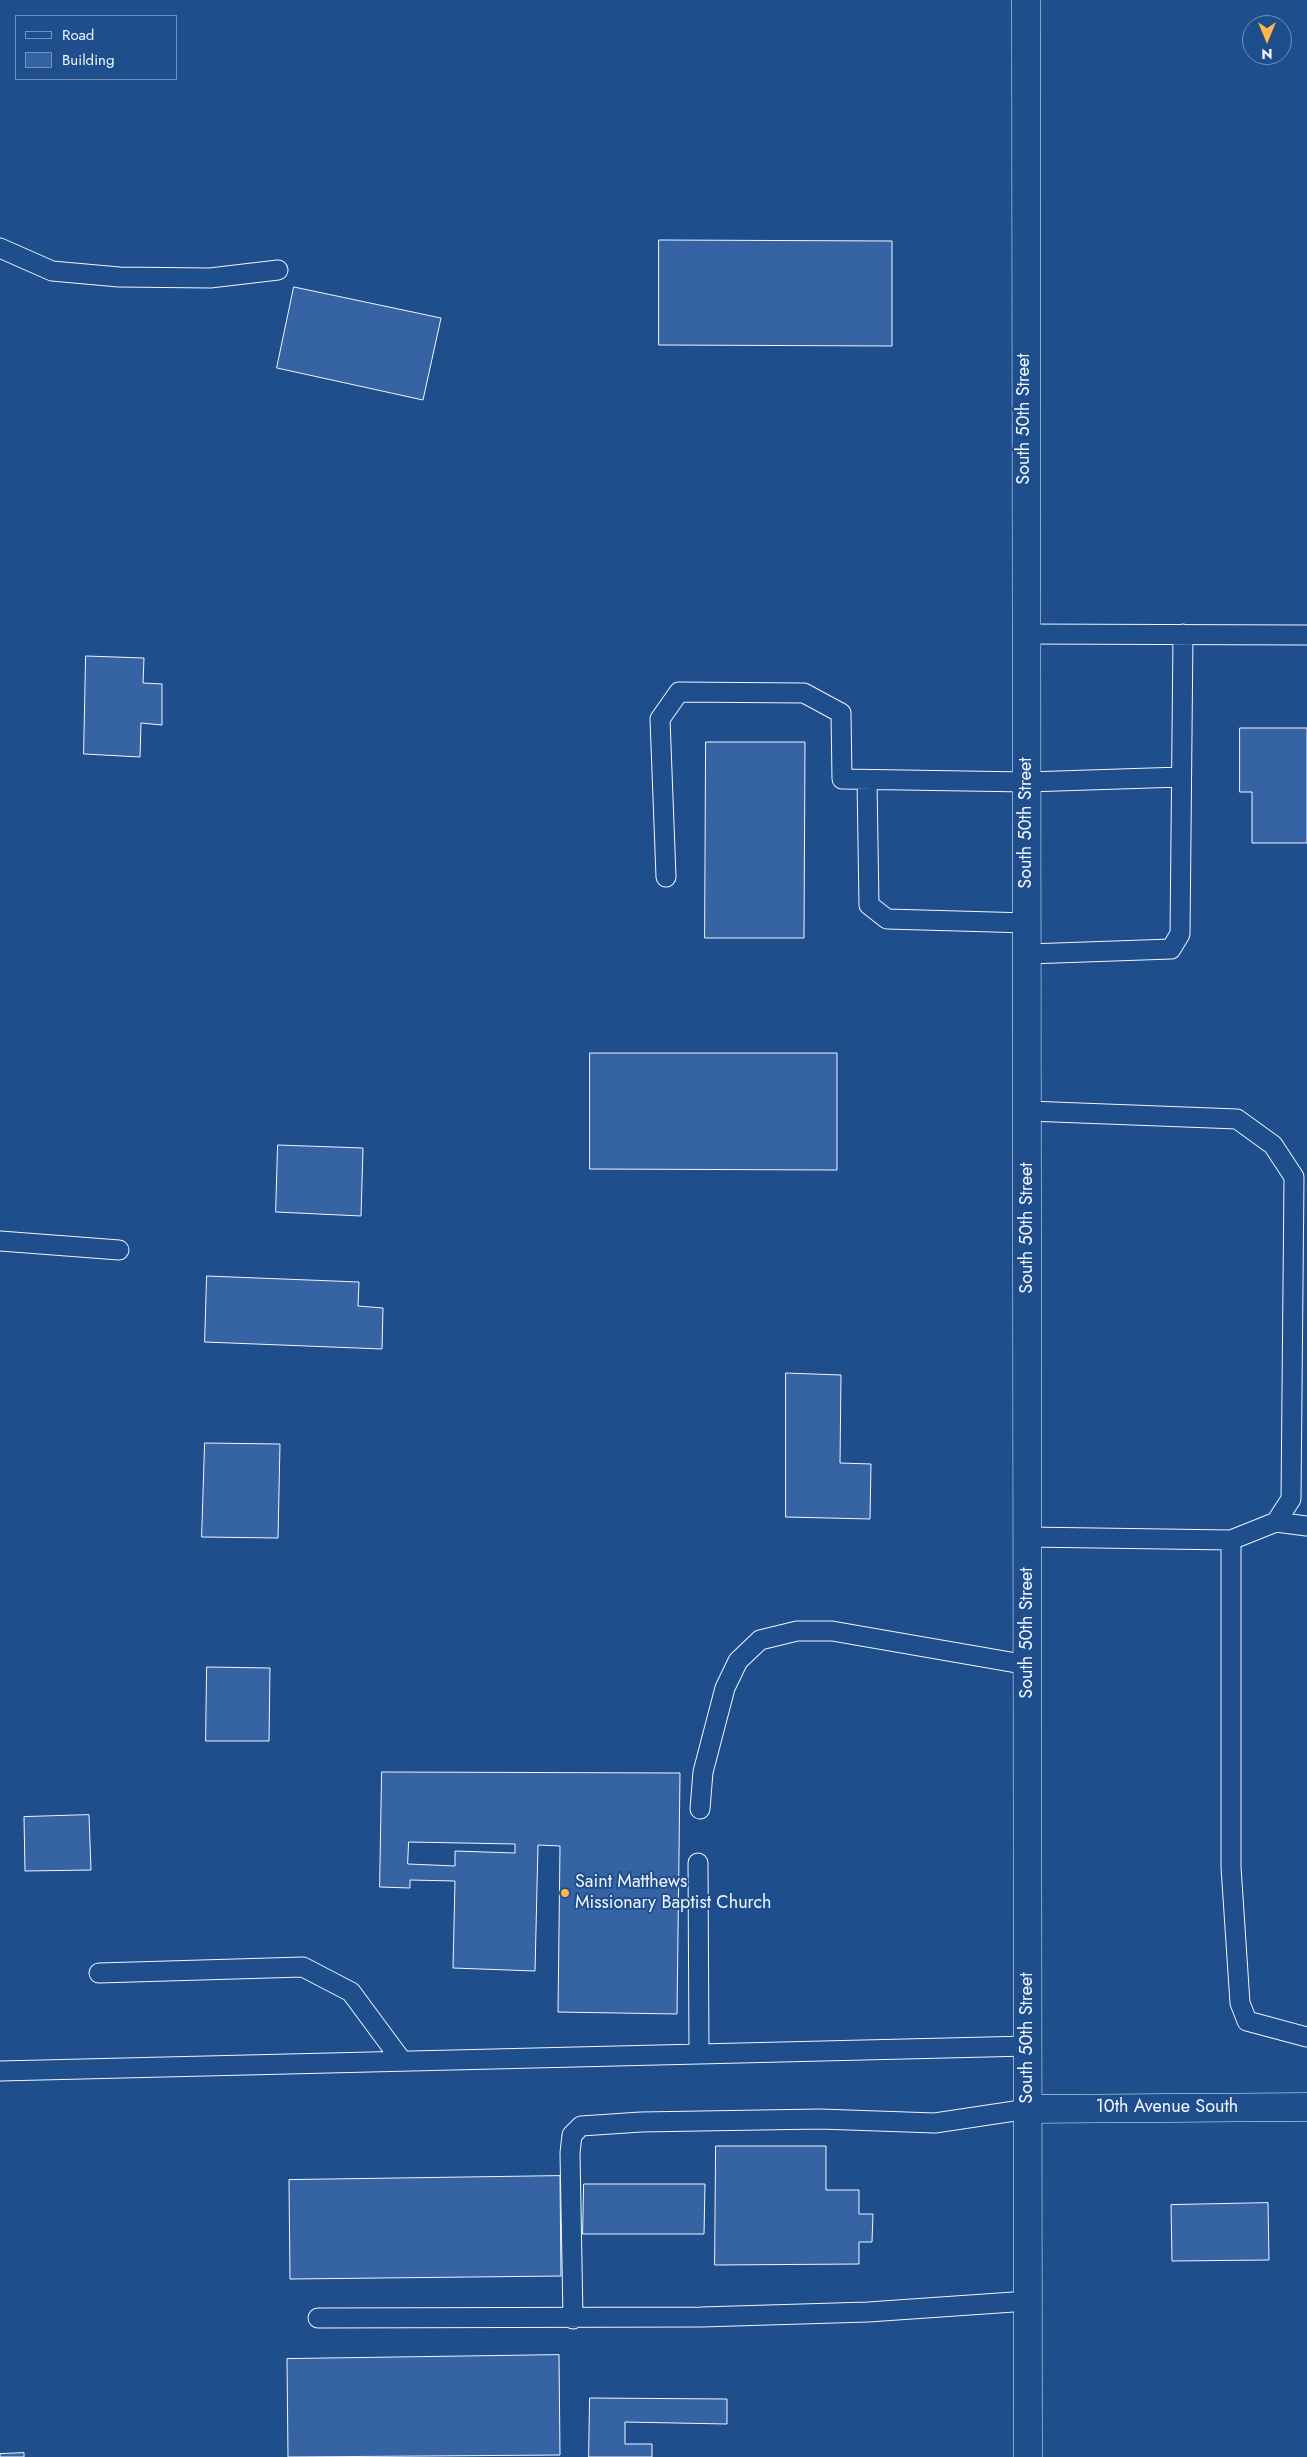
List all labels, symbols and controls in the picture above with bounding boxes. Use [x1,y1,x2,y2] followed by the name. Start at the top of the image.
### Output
[15,15,178,80] legend
[1242,15,1292,65] north arrow
[62,24,94,46] text: Road
[1261,44,1273,64] text: N
[62,49,114,71] text: Building
[1014,353,1036,485] street label: South 50th Street
[1016,757,1038,889] street label: South 50th Street
[1017,1162,1039,1294] street label: South 50th Street
[1017,1567,1039,1699] street label: South 50th Street
[575,1872,772,1915] place label: Saint Matthews Missionary Baptist Church
[559,1887,571,1899] marker: Saint Matthews Missionary Baptist Church
[1017,1972,1039,2104] street label: South 50th Street
[1096,2097,1238,2119] street label: 10th Avenue South

